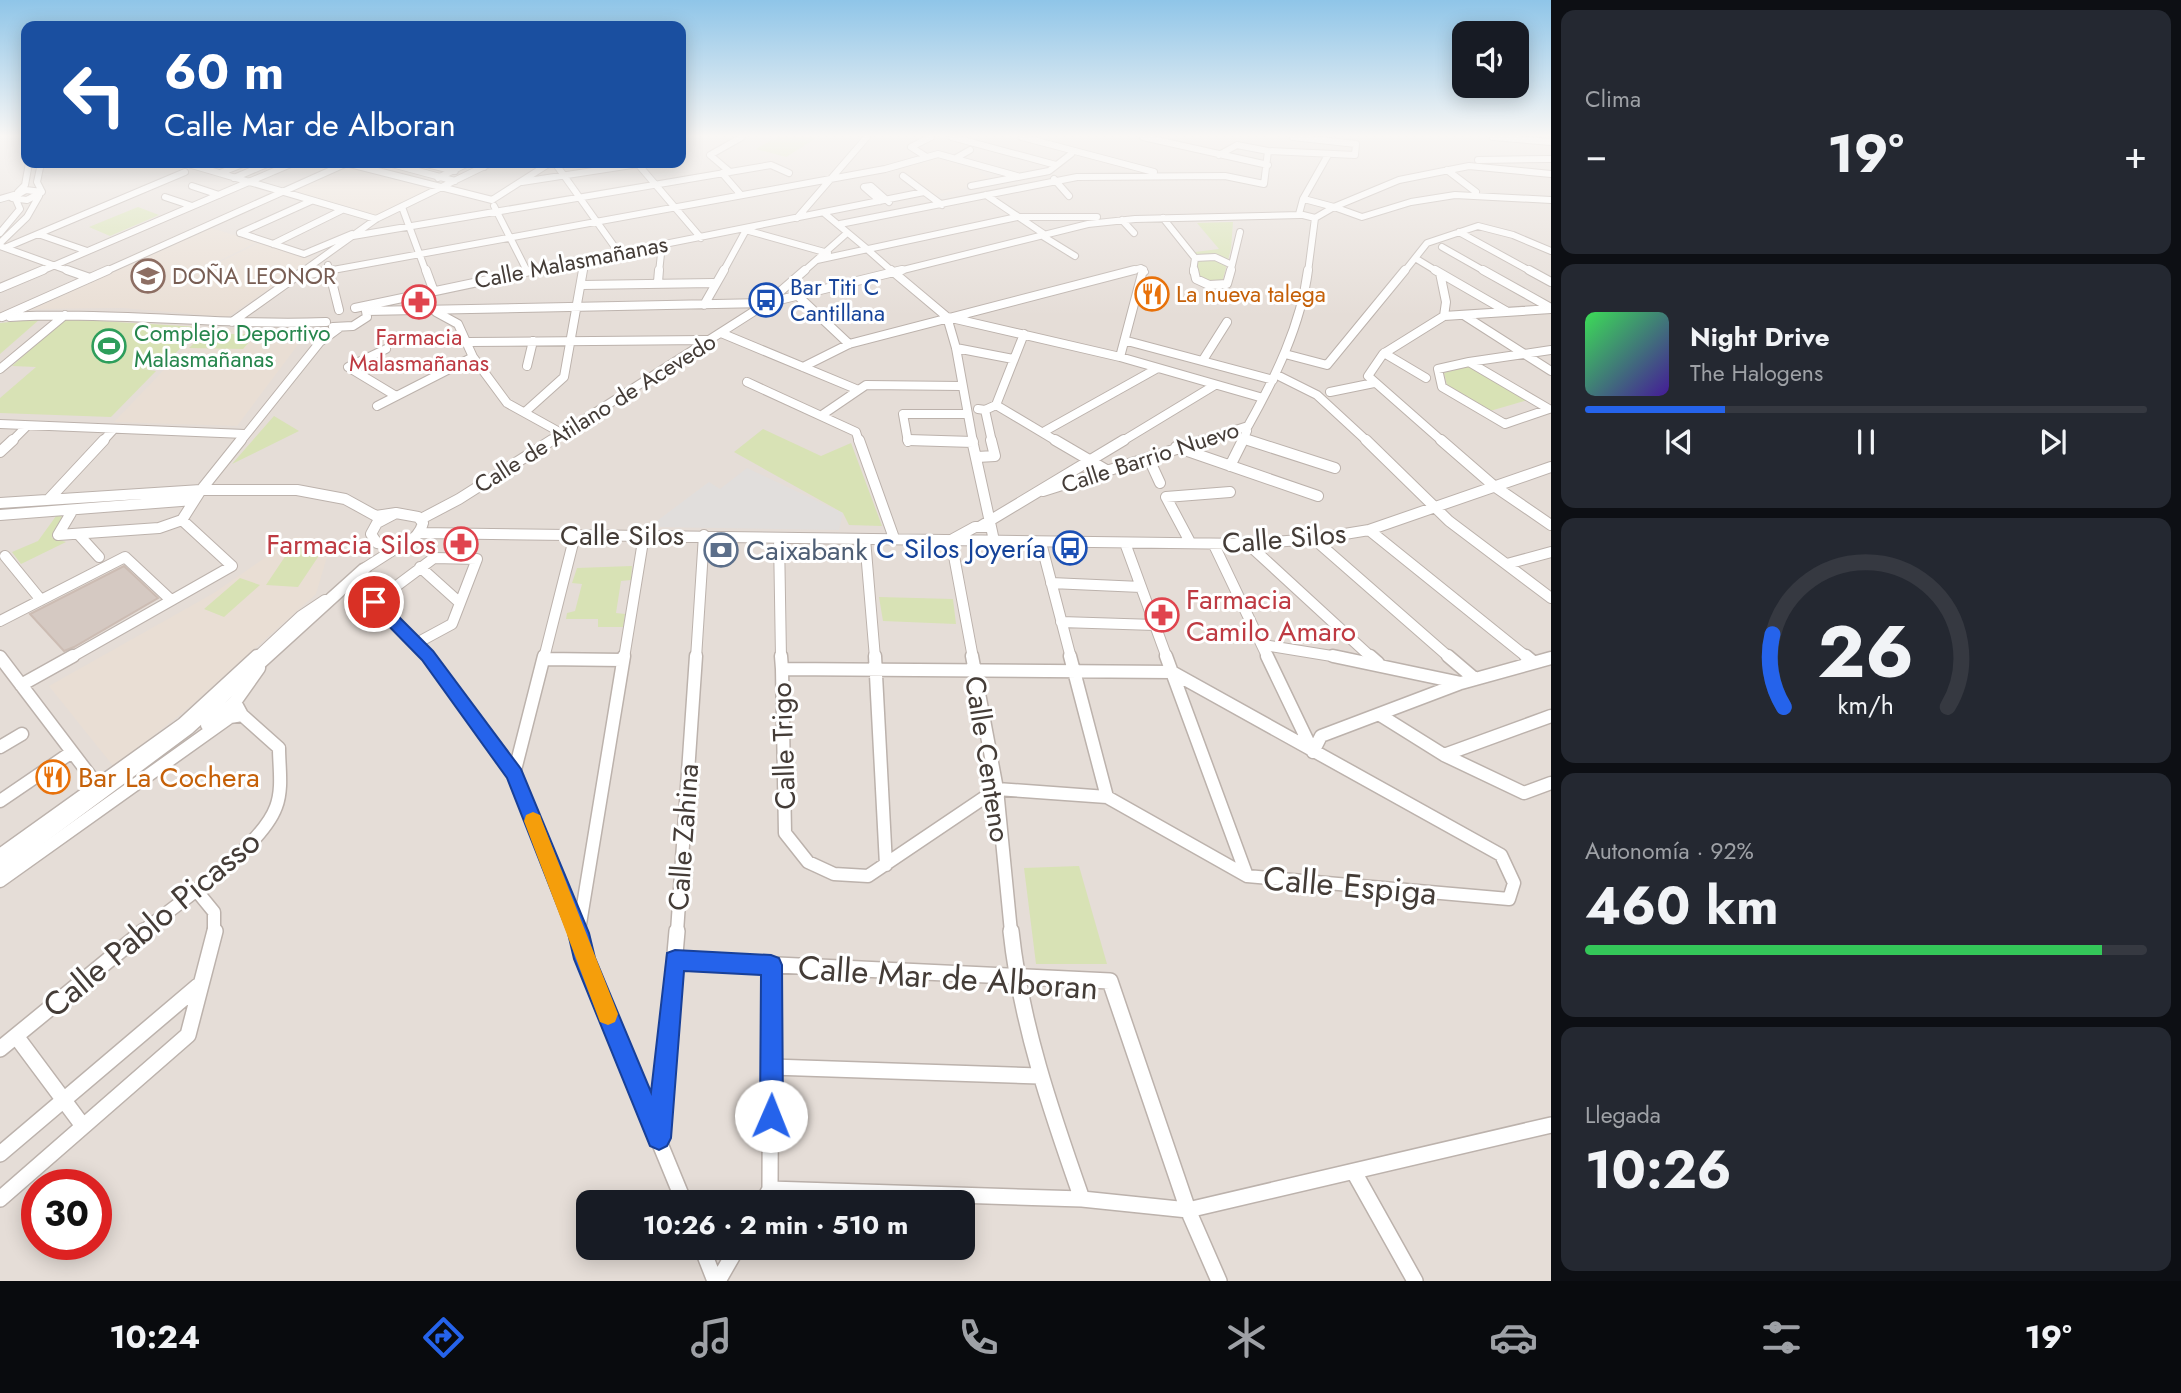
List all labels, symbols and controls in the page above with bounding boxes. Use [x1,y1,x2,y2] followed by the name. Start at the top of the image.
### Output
[1452,21,1529,98] map controls
[1452,21,1529,98] button: sound
[164,37,284,107] text: 60 m
[49,49,140,140] icon: left
[1585,82,1641,116] text: Clima
[164,102,456,148] text: Calle Mar de Alboran
[1827,116,1904,192] text: 19°
[1585,127,1607,182] text: −
[2124,127,2147,182] text: +
[472,227,670,297] street label: Calle Malasmañanas
[129,257,167,295] school or university icon: DOÑA LEONOR
[172,259,336,293] place label: DOÑA LEONOR
[790,270,885,330] place label: Bar Titi C Cantillana
[1133,275,1171,313] restaurant icon: La nueva talega
[1176,277,1326,311] place label: La nueva talega
[747,281,785,319] bus stop icon: Bar Titi C Cantillana
[400,283,438,321] pharmacy icon: Farmacia Malasmañanas
[134,316,331,376] place label: Complejo Deportivo Malasmañanas
[1690,318,1830,356] text: Night Drive
[349,320,489,380] place label: Farmacia Malasmañanas
[468,325,722,501] street label: Calle de Atilano de Acevedo
[90,327,128,365] sports icon: Complejo Deportivo Malasmañanas
[1690,356,1823,390] text: The Halogens
[1057,412,1243,502] street label: Calle Barrio Nuevo
[1660,423,1698,461] icon: previous
[1847,423,1885,461] icon: pause
[2034,423,2072,461] icon: next
[1220,513,1348,564] street label: Calle Silos
[560,515,684,556] street label: Calle Silos
[266,524,436,565] place label: Farmacia Silos
[442,525,480,563] pharmacy icon: Farmacia Silos
[876,528,1046,569] place label: C Silos Joyería
[1051,529,1089,567] bus stop icon: C Silos Joyería
[746,530,868,571] place label: Caixabank
[702,531,740,569] bank icon: Caixabank
[344,572,404,632] pin
[1186,579,1356,652] place label: Farmacia Camilo Amaro
[355,583,393,621] icon: arrive
[1143,596,1181,634] pharmacy icon: Farmacia Camilo Amaro
[1818,599,1914,704] text: 26
[954,673,1021,845] street label: Calle Centeno
[761,682,806,810] street label: Calle Trigo
[1838,686,1894,722] text: km/h
[78,757,260,798] place label: Bar La Cochera
[34,758,72,796] restaurant icon: Bar La Cochera
[658,762,709,912] street label: Calle Zahina
[33,818,270,1028] street label: Calle Pablo Picasso
[1585,834,1754,868] text: Autonomía · 92%
[1261,855,1439,916] street label: Calle Espiga
[1585,868,1779,944] text: 460 km
[796,944,1100,1011] street label: Calle Mar de Alboran
[734,1079,808,1153] position arrow
[1585,1098,1661,1132] text: Llegada
[1585,1132,1732,1208] text: 10:26
[21,1169,112,1260] speed limit sign: 30
[643,1206,908,1244] text: 10:26 · 2 min · 510 m
[419,1313,468,1362] icon: directions
[687,1313,736,1362] icon: music
[954,1313,1003,1362] icon: phone
[1222,1313,1271,1362] icon: climate
[1489,1313,1538,1362] icon: car
[1757,1313,1806,1362] icon: filters
[109,1314,200,1360] text: 10:24
[2024,1314,2072,1360] text: 19°

